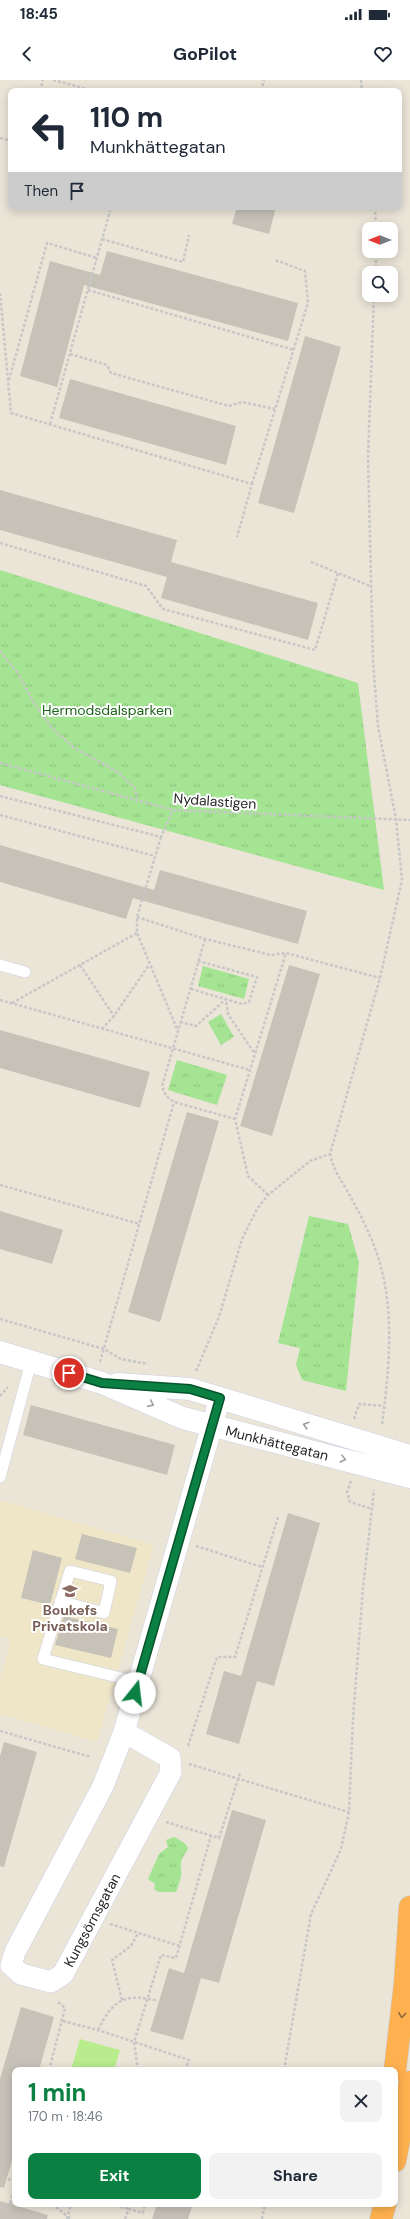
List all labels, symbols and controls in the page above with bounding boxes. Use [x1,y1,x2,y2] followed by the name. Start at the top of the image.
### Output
[20,4,58,24] text: 18:45
[173,42,237,66] text: GoPilot
[16,43,38,65] icon: back
[372,43,394,65] icon: heart
[90,99,163,136] text: 110 m
[24,104,76,156] icon: left
[90,135,226,159] text: Munkhättegatan
[66,180,88,202] icon: arrive
[24,181,58,201] text: Then
[362,222,398,258] north arrow
[362,222,398,302] map controls
[362,266,398,302] button: search
[42,701,172,719] park label: Hermodsdalsparken
[173,789,257,813] street label: Nydalastigen
[52,1356,86,1390] pin
[58,1362,80,1384] icon: arrive
[147,1400,154,1408] one-way arrow
[302,1421,309,1429] one-way arrow
[224,1422,330,1464] street label: Munkhättegatan
[339,1455,346,1463] one-way arrow
[61,1582,79,1600] school or university icon: Boukefs Privatskola
[32,1601,108,1635] place label: Boukefs Privatskola
[114,1672,156,1714] position arrow
[60,1870,124,1970] street label: Kungsörnsgatan
[397,2012,406,2018] one-way arrow
[28,2077,86,2108] text: 1 min
[340,2080,382,2122] button: close
[28,2108,103,2125] text: 170 m · 18:46
[28,2153,201,2199] button: Exit
[209,2153,382,2199] button: Share

